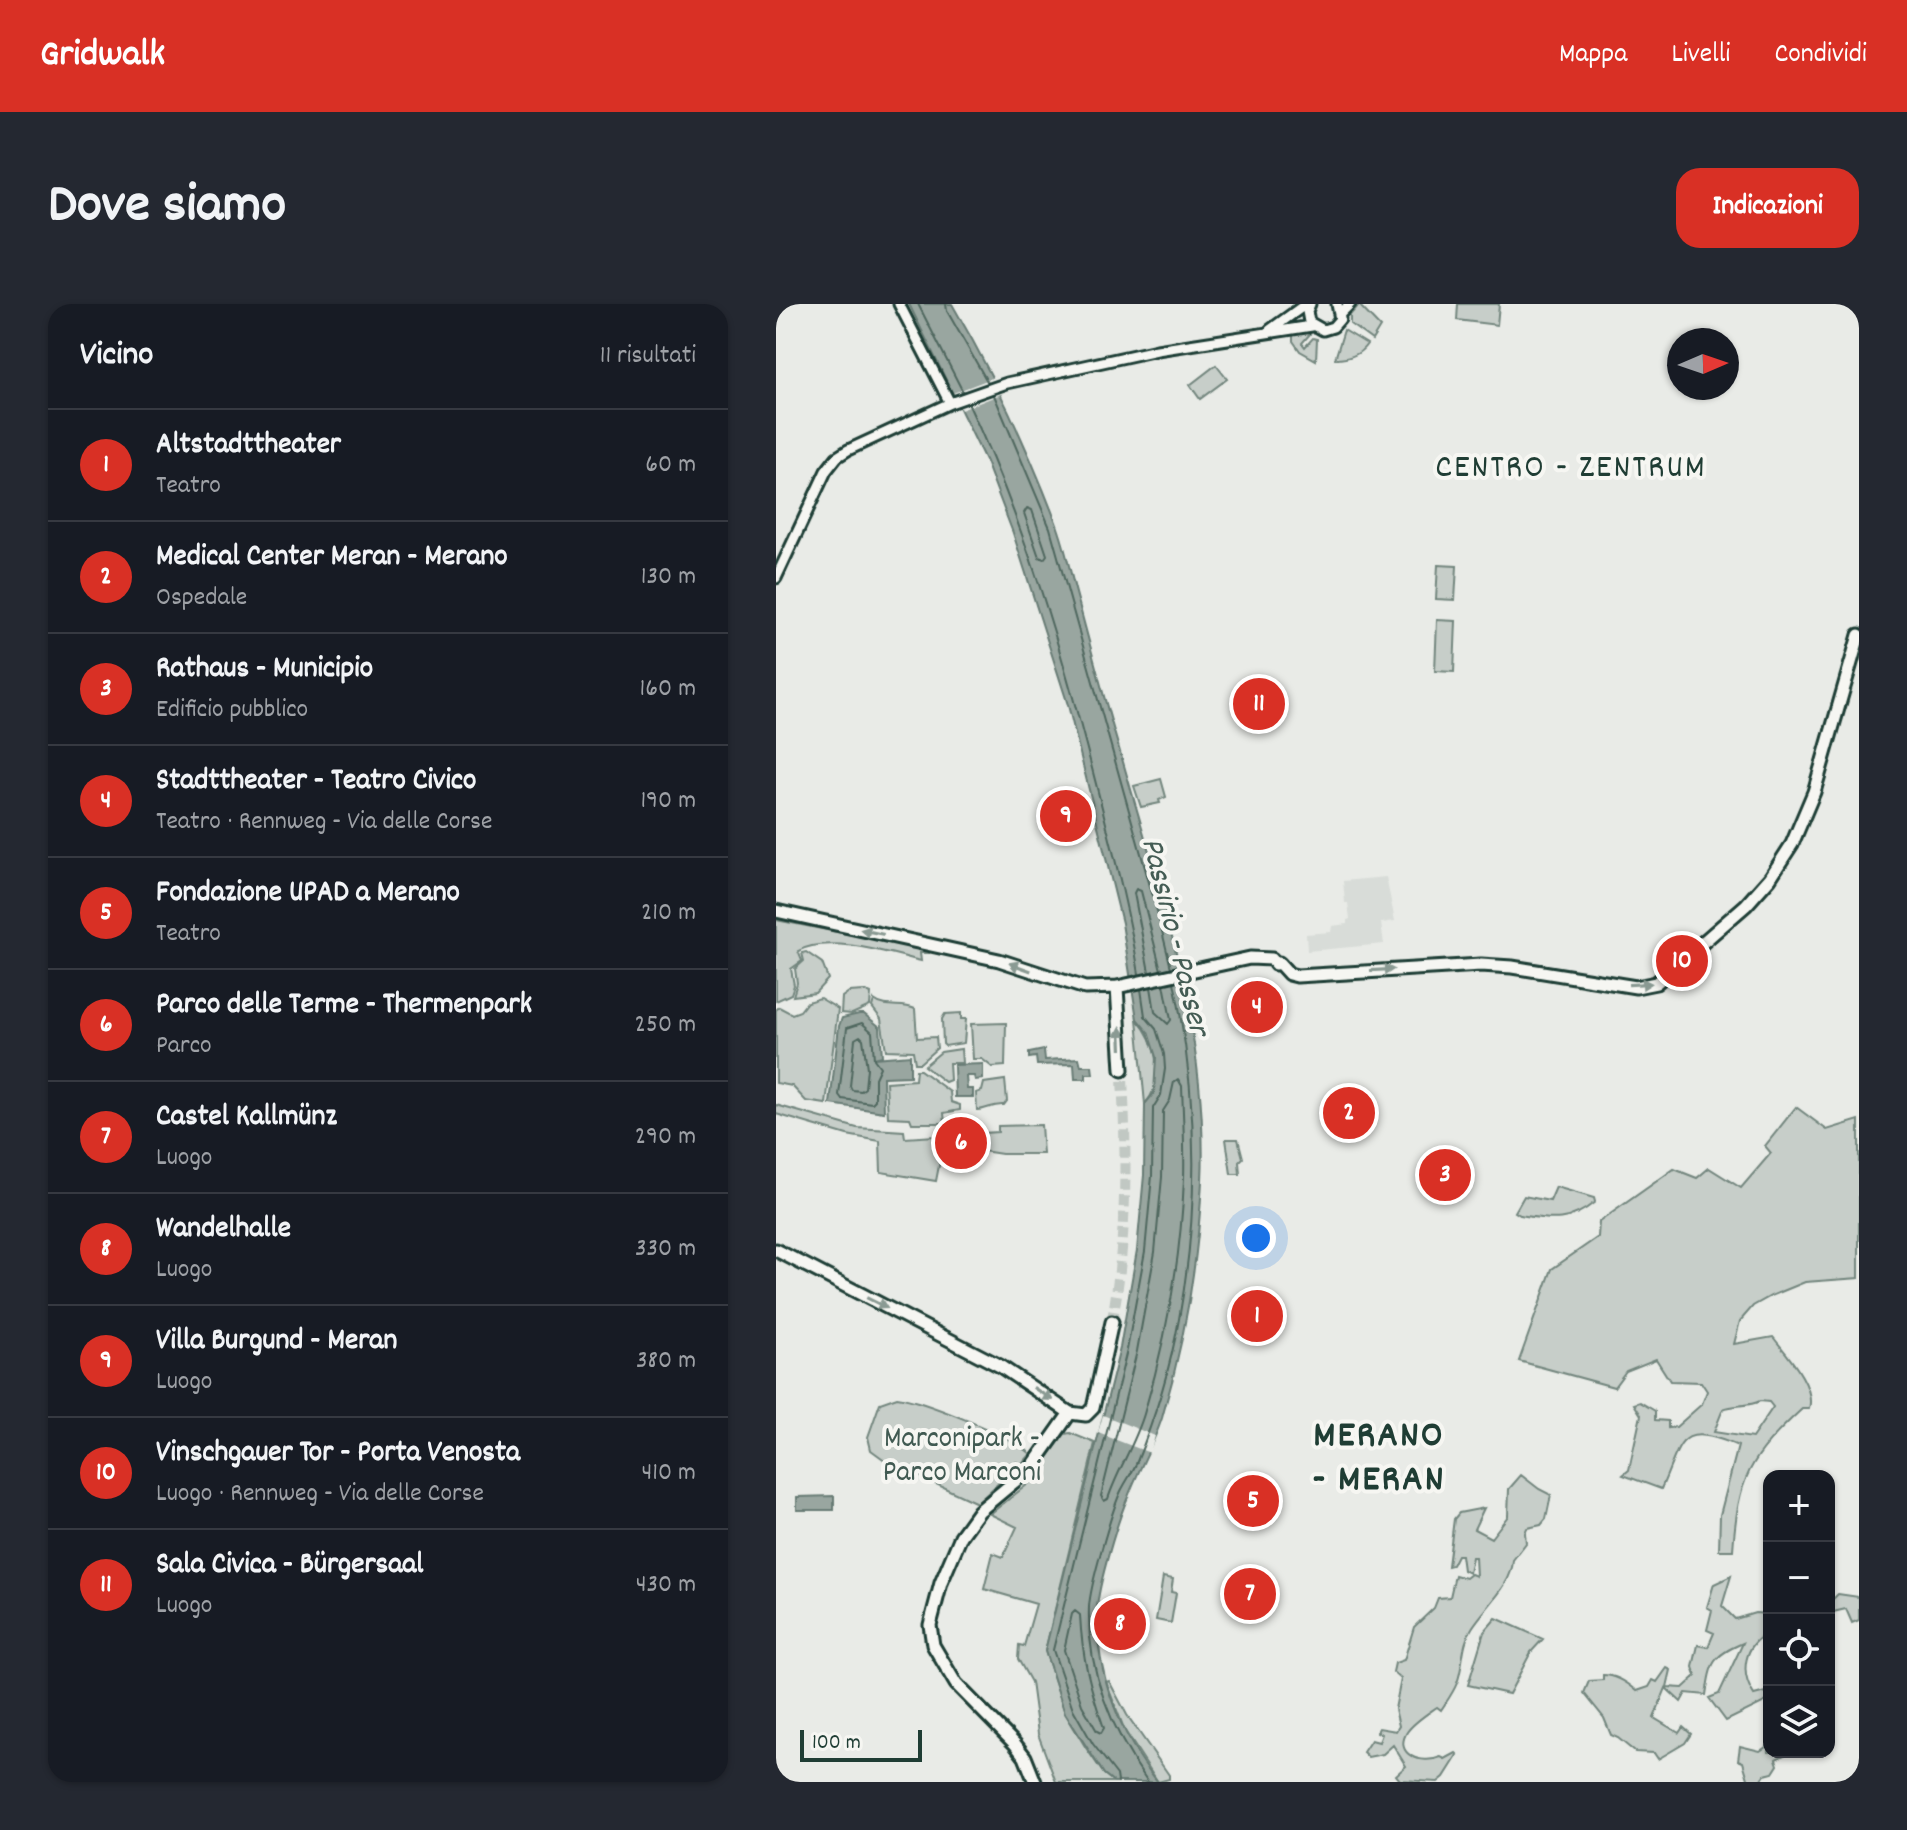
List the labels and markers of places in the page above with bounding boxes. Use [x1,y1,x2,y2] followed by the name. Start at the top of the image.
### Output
[1233,674,1285,734] pin: 11
[1040,786,1092,846] pin: 9
[1656,931,1708,991] pin: 10
[1231,977,1283,1037] pin: 4
[1323,1083,1375,1143] pin: 2
[935,1113,987,1173] pin: 6
[1419,1145,1471,1205] pin: 3
[1231,1286,1283,1346] pin: 1
[1227,1471,1279,1531] pin: 5
[1224,1564,1276,1624] pin: 7
[1094,1594,1146,1654] pin: 8

